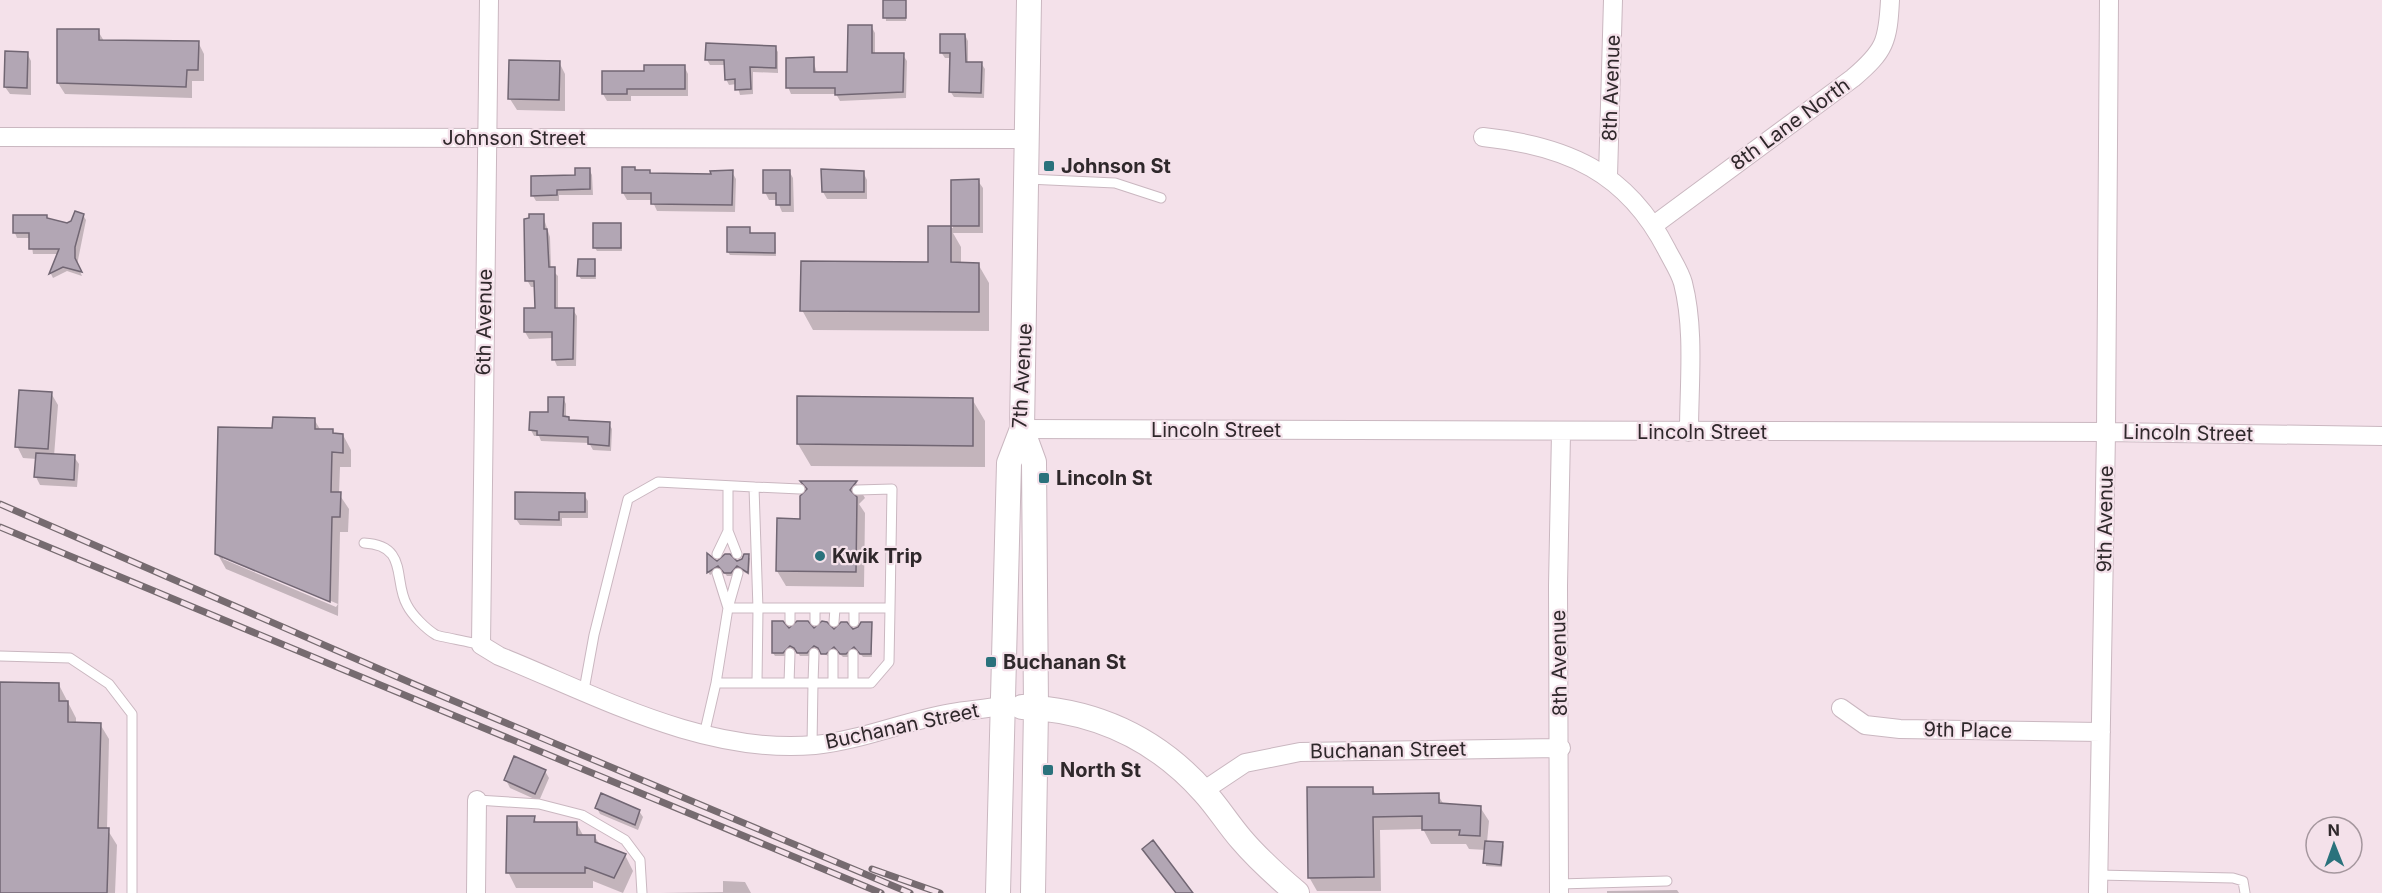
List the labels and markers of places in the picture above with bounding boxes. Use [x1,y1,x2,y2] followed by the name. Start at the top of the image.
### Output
[1061,154,1171,178] place label: Johnson St
[1042,159,1056,173] marker: Johnson St
[1056,466,1152,490] place label: Lincoln St
[1037,471,1051,485] marker: Lincoln St
[832,544,922,568] place label: Kwik Trip
[813,549,827,563] marker: Kwik Trip
[1003,650,1126,674] place label: Buchanan St
[984,655,998,669] marker: Buchanan St
[1060,758,1141,782] place label: North St
[1041,763,1055,777] marker: North St

